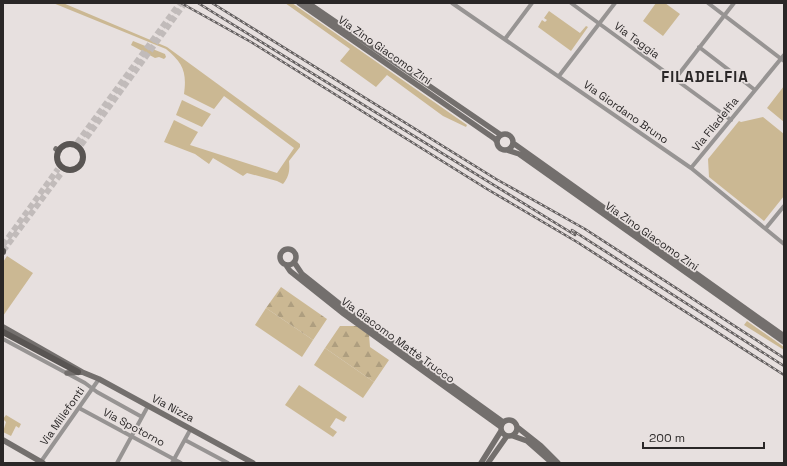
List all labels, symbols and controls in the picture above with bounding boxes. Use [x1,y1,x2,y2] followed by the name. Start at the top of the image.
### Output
[335,12,435,88] street label: Via Zino Giacomo Zini
[611,19,663,62] street label: Via Taggia
[661,67,749,86] district label: FILADELFIA
[581,77,671,147] street label: Via Giordano Bruno
[689,93,742,154] street label: Via Filadelfia
[602,198,702,274] street label: Via Zino Giacomo Zini
[338,294,458,386] street label: Via Giacomo Mattè Trucco
[37,384,87,448] street label: Via Millefonti
[149,391,197,425] street label: Via Nizza
[101,405,168,449] street label: Via Spotorno
[643,424,764,450] scale bar
[649,430,685,446] text: 200 m

